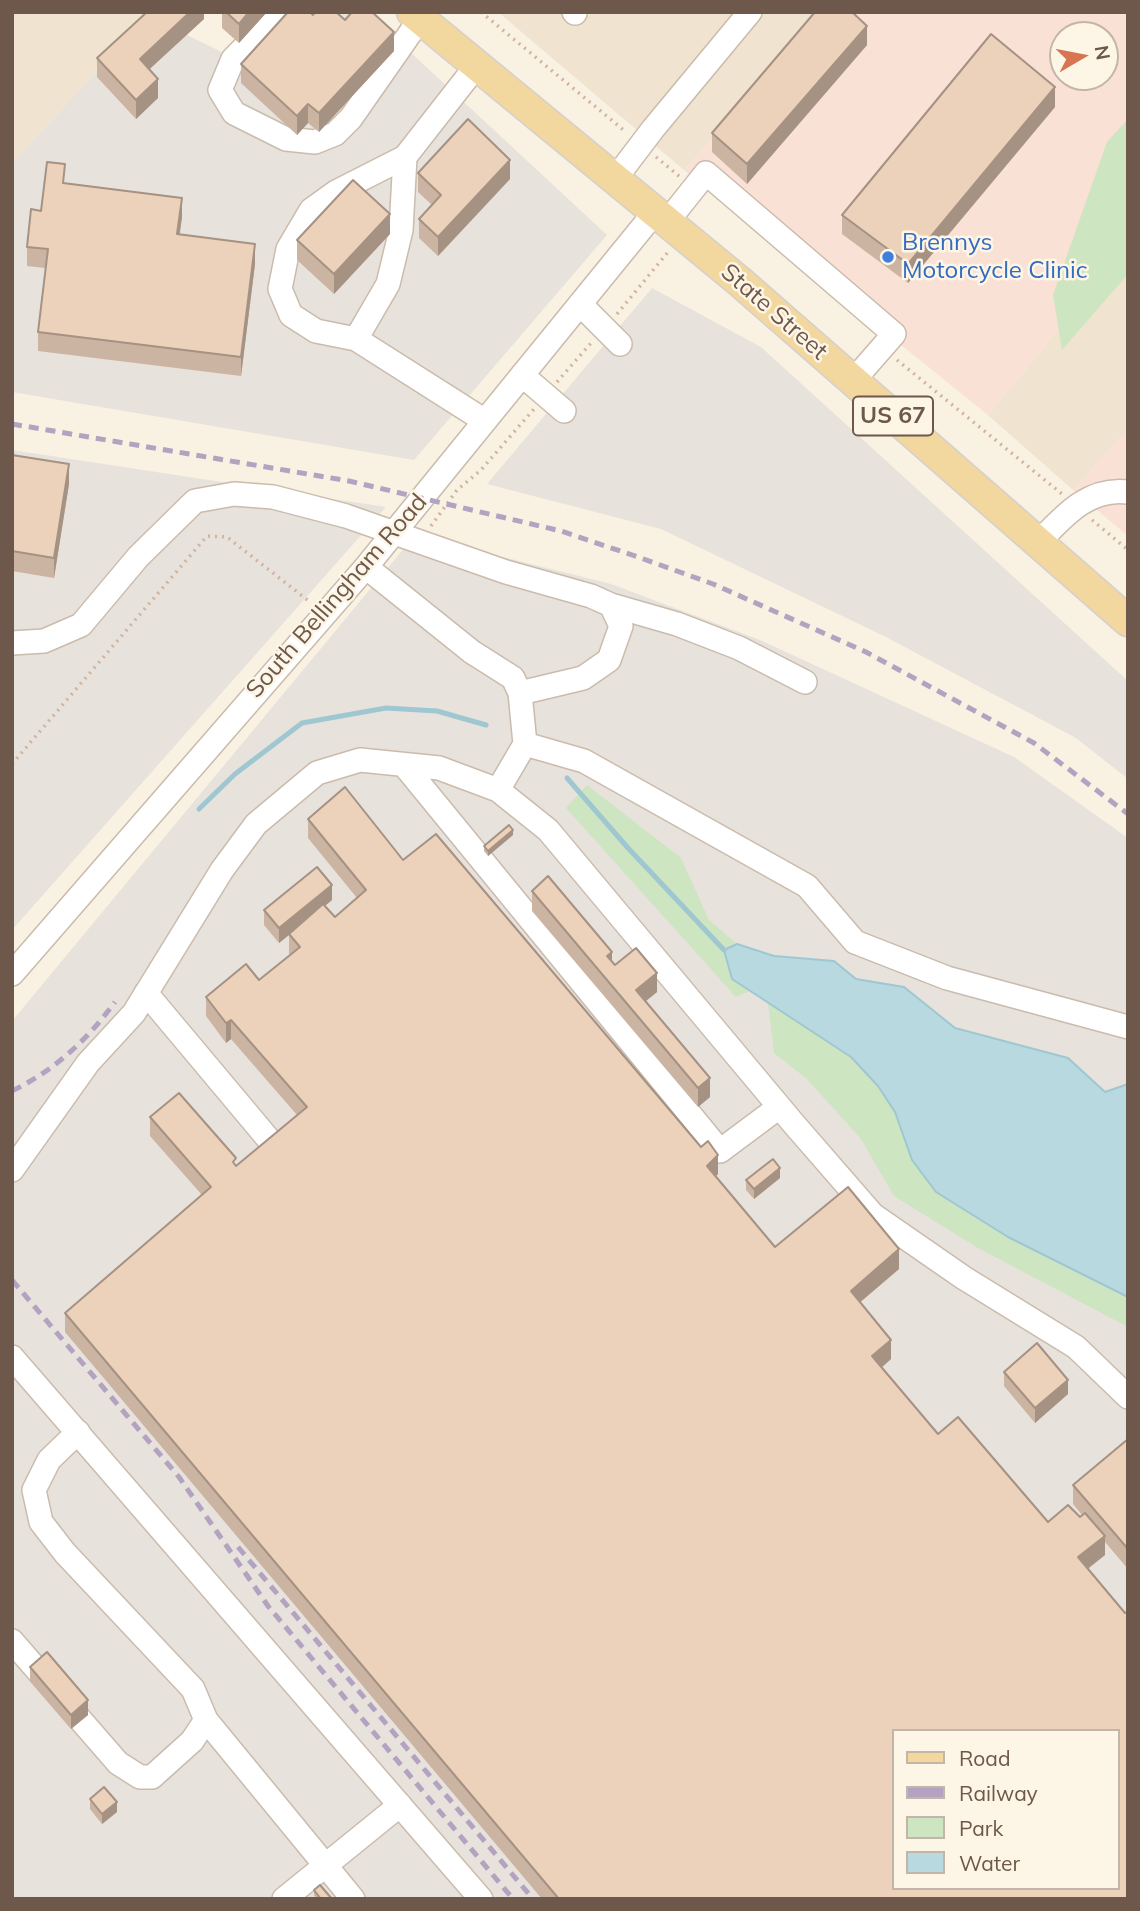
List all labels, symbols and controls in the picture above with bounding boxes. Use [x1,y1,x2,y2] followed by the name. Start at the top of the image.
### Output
[1049,21,1119,91] north arrow
[1090,44,1116,62] text: N
[902,229,1088,285] place label: Brennys Motorcycle Clinic
[880,249,896,265] marker: Brennys Motorcycle Clinic
[715,258,833,366] street label: State Street
[853,396,933,436] road number: US 67
[241,488,433,704] street label: South Bellingham Road
[892,1729,1119,1890] legend
[959,1745,1010,1771] text: Road
[959,1780,1038,1806] text: Railway
[959,1815,1003,1841] text: Park
[959,1850,1020,1876] text: Water

